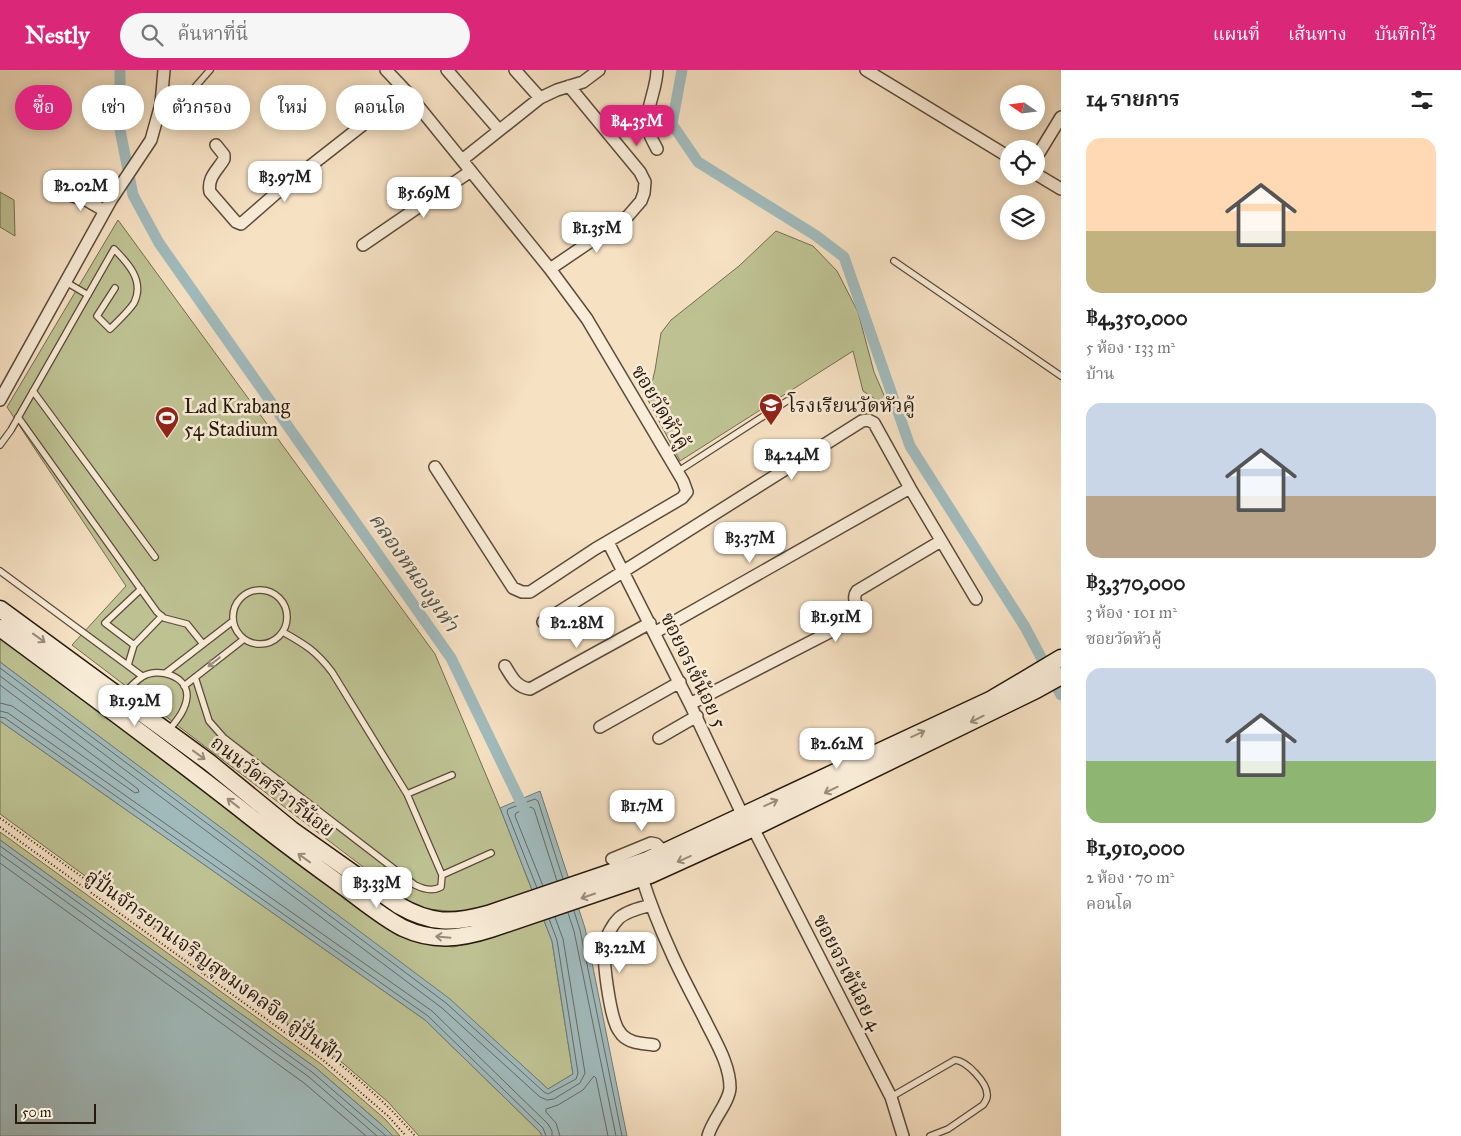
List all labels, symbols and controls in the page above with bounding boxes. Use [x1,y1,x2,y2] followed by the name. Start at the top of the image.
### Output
[120,13,470,58] search box
[25,20,90,50] text: Nestly
[138,21,166,49] icon: search
[178,22,248,45] text: ค้นหาที่นี่
[1213,23,1260,45] text: แผนที่
[1288,23,1347,45] text: เส้นทาง
[1375,23,1436,45] text: บันทึกไว้
[15,85,72,130] chip: ซื้อ
[82,85,144,130] chip: เช่า
[154,85,250,130] chip: ตัวกรอง
[260,85,326,130] chip: ใหม่
[336,85,424,130] chip: คอนโด
[1000,85,1045,130] north arrow
[1000,85,1045,240] map controls
[1086,86,1180,112] text: 14 รายการ
[1408,86,1436,114] icon: filters
[596,104,678,147] pin: ฿4.35M
[611,111,663,130] text: ฿4.35M
[1000,140,1045,185] button: locate
[244,160,326,203] pin: ฿3.97M
[259,167,311,186] text: ฿3.97M
[40,170,122,212] pin: ฿2.02M
[1216,170,1306,260] icon: home
[54,176,108,195] text: ฿2.02M
[383,176,465,219] pin: ฿5.69M
[398,183,450,202] text: ฿5.69M
[1000,195,1045,240] button: layers
[556,212,638,254] pin: ฿1.35M
[573,218,621,237] text: ฿1.35M
[1086,305,1188,331] text: ฿4,350,000
[1086,338,1175,357] text: 5 ห้อง · 133 m²
[626,360,696,454] street label: ซอยวัดหัวคู้
[1086,364,1114,383] text: บ้าน
[787,391,915,418] place label: โรงเรียนวัดหัวคู้
[758,392,784,426] school or university icon: โรงเรียนวัดหัวคู้
[184,394,291,441] place label: Lad Krabang 54 Stadium
[154,405,180,439] sports icon: Lad Krabang 54 Stadium
[1216,435,1306,525] icon: home
[751,438,833,481] pin: ฿4.24M
[765,445,819,464] text: ฿4.24M
[363,507,465,638] water label: คลองหนองงูเห่า
[709,522,791,564] pin: ฿3.37M
[725,528,775,547] text: ฿3.37M
[1086,570,1185,596] text: ฿3,370,000
[795,600,877,643] pin: ฿1.91M
[1086,603,1177,622] text: 3 ห้อง · 101 m²
[536,606,618,649] pin: ฿2.28M
[811,607,861,626] text: ฿1.91M
[656,608,732,732] street label: ซอยจรเข้น้อย 5
[550,613,604,632] text: ฿2.28M
[1086,629,1162,648] text: ซอยวัดหัวคู้
[32,633,46,643] one-way arrow
[208,657,221,668] one-way arrow
[94,684,176,727] pin: ฿1.92M
[109,691,161,710] text: ฿1.92M
[1216,700,1306,790] icon: home
[970,715,985,725] one-way arrow
[796,728,878,770] pin: ฿2.62M
[910,729,925,738] one-way arrow
[206,730,340,842] street label: ถนนวัดศรีวารีน้อย
[810,734,864,753] text: ฿2.62M
[192,749,205,760] one-way arrow
[824,786,839,796] one-way arrow
[607,790,677,832] pin: ฿1.7M
[621,796,663,815] text: ฿1.7M
[226,797,239,808] one-way arrow
[763,798,778,808] one-way arrow
[1086,835,1185,861] text: ฿1,910,000
[298,853,311,864] one-way arrow
[677,855,692,865] one-way arrow
[80,862,351,1069] street label: ลู่ปั่นจักรยานเจริญสุขมงคลจิต ลู่ปั่นฟ้า
[336,866,418,909] pin: ฿3.33M
[1086,868,1174,887] text: 2 ห้อง · 70 m²
[353,873,401,892] text: ฿3.33M
[580,892,596,902] one-way arrow
[1086,894,1132,913] text: คอนโด
[808,910,888,1035] street label: ซอยจรเข้น้อย 4
[579,932,661,974] pin: ฿3.22M
[436,933,452,942] one-way arrow
[595,938,645,957] text: ฿3.22M
[15,1101,96,1124] scale bar
[22,1104,51,1121] text: 50 m

